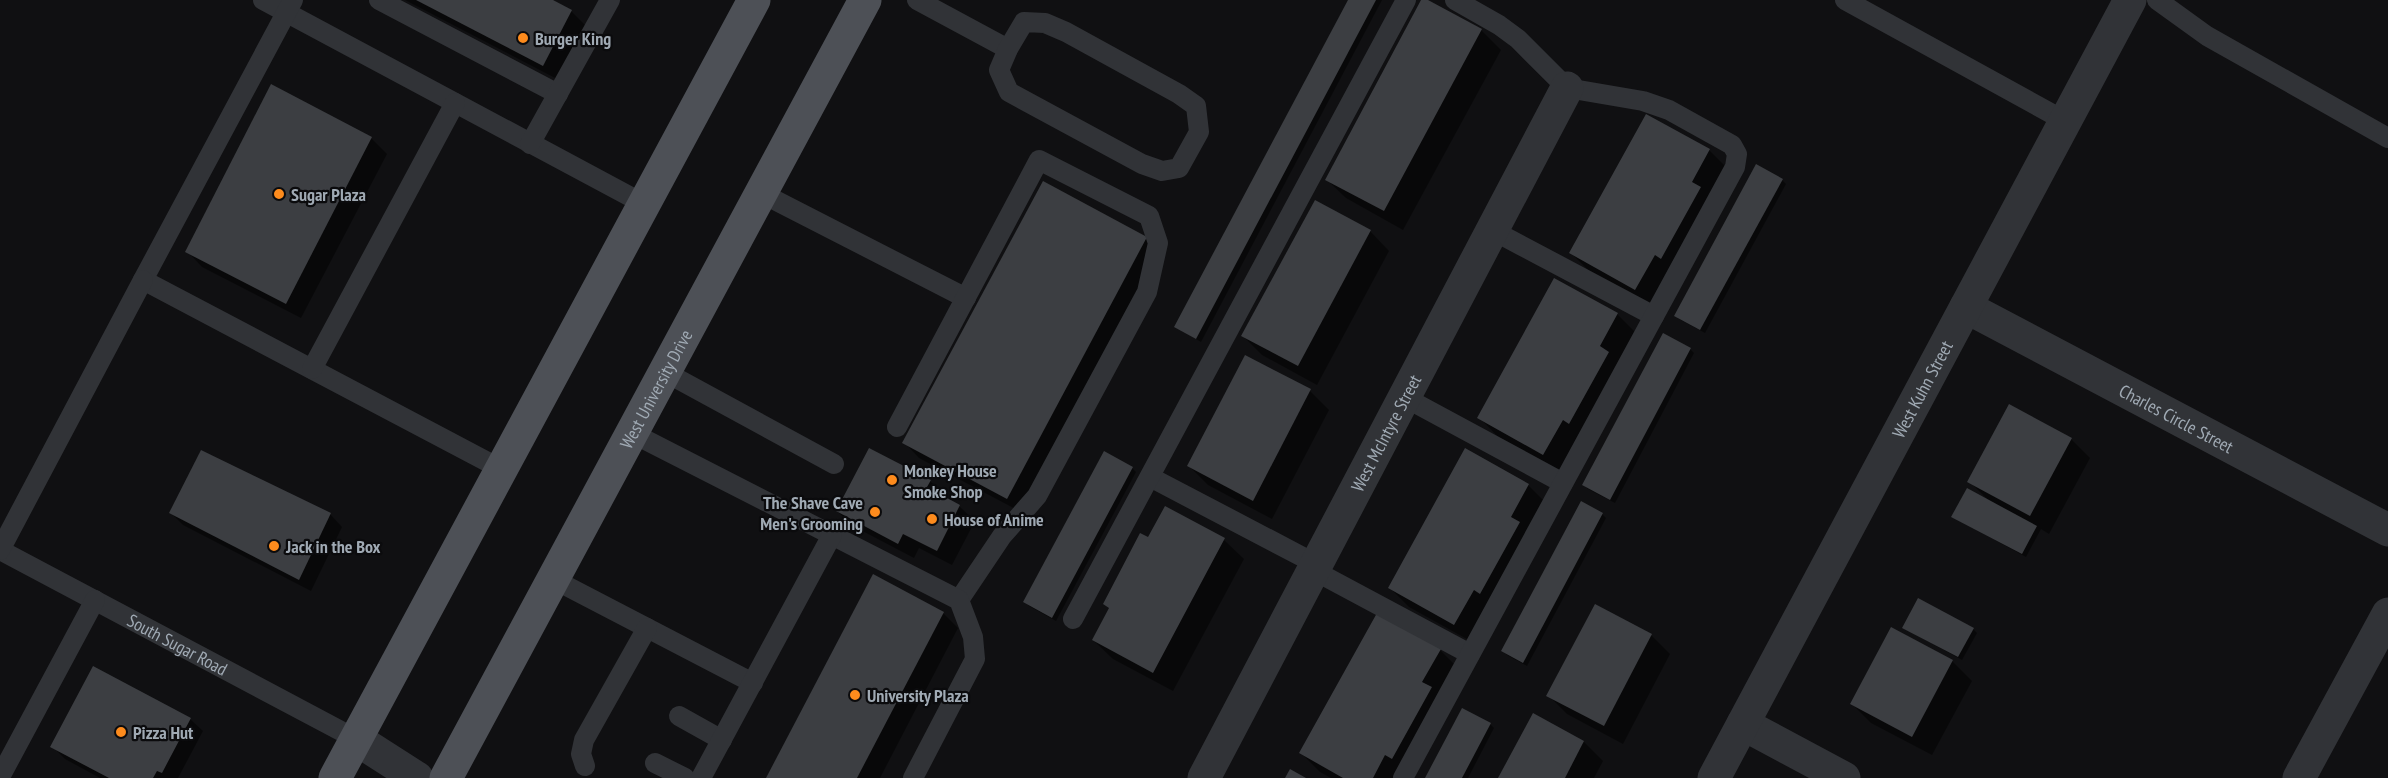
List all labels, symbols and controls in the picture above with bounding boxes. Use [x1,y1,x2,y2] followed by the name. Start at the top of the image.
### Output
[535,27,611,50] place label: Burger King
[516,31,530,45] marker: Burger King
[291,183,366,206] place label: Sugar Plaza
[272,187,286,201] marker: Sugar Plaza
[614,325,697,452] street label: West University Drive
[1887,336,1957,442] street label: West Kuhn Street
[1345,370,1426,495] street label: West McIntyre Street
[2115,379,2238,458] street label: Charles Circle Street
[904,459,997,503] place label: Monkey House Smoke Shop
[885,473,899,487] marker: Monkey House Smoke Shop
[760,491,863,535] place label: The Shave Cave Men's Grooming
[868,505,882,519] marker: The Shave Cave Men's Grooming
[944,508,1044,531] place label: House of Anime
[925,512,939,526] marker: House of Anime
[285,535,381,558] place label: Jack in the Box
[267,539,281,553] marker: Jack in the Box
[124,608,232,680] street label: South Sugar Road
[867,684,969,707] place label: University Plaza
[848,688,862,702] marker: University Plaza
[133,721,194,744] place label: Pizza Hut
[114,725,128,739] marker: Pizza Hut

